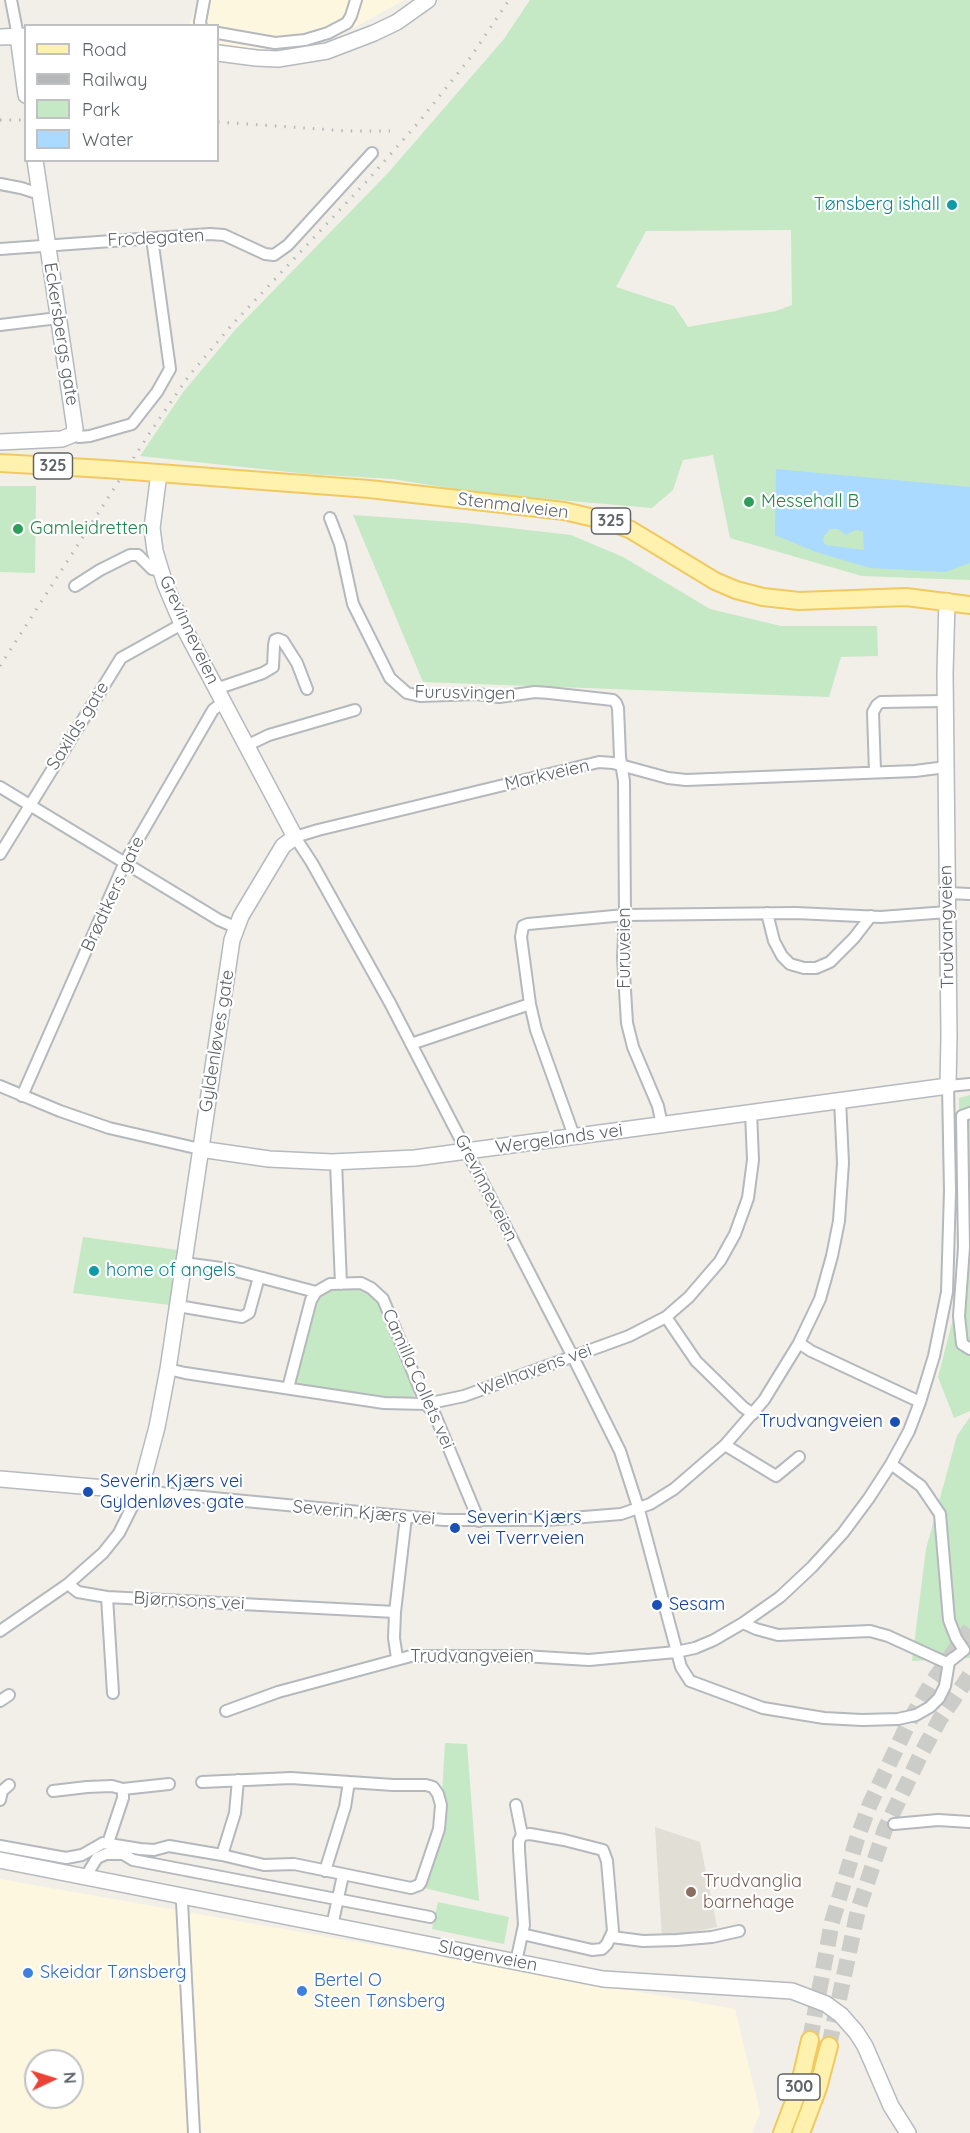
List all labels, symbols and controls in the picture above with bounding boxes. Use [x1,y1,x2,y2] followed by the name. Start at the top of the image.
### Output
[24,24,219,162] legend
[82,38,127,61] text: Road
[82,68,148,91] text: Railway
[82,98,120,121] text: Park
[82,128,133,151] text: Water
[814,194,940,216] place label: Tønsberg ishall
[945,198,959,212] marker: Tønsberg ishall
[107,225,205,251] street label: Frodegaten
[39,261,83,407] street label: Eckersbergs gate
[34,453,72,479] road number: 325
[456,488,570,524] street label: Stenmalveien
[761,491,859,513] place label: Messehall B
[742,495,756,509] marker: Messehall B
[592,508,630,534] road number: 325
[30,518,148,540] place label: Gamleidretten
[11,522,25,536] marker: Gamleidretten
[154,572,224,688] street label: Grevinneveien
[42,678,114,774] street label: Saxilds gate
[414,681,516,705] street label: Furusvingen
[502,755,592,795] street label: Markveien
[77,833,149,955] street label: Brødtkers gate
[935,865,959,989] street label: Trudvangveien
[614,907,636,989] street label: Furuveien
[195,968,239,1114] street label: Gyldenløves gate
[494,1119,624,1159] street label: Wergelands vei
[450,1131,522,1245] street label: Grevinneveien
[106,1260,236,1282] place label: home of angels
[87,1264,101,1278] marker: home of angels
[377,1306,459,1452] street label: Camilla Collets vei
[475,1339,595,1401] street label: Welhavens vei
[759,1411,883,1433] place label: Trudvangveien
[888,1415,902,1429] marker: Trudvangveien
[100,1471,244,1514] place label: Severin Kjærs vei Gyldenløves gate
[81,1485,95,1499] marker: Severin Kjærs vei Gyldenløves gate
[292,1496,436,1530] street label: Severin Kjærs vei
[467,1507,584,1550] place label: Severin Kjærs vei Tverrveien
[448,1521,462,1535] marker: Severin Kjærs vei Tverrveien
[133,1587,245,1615] street label: Bjørnsons vei
[669,1594,725,1616] place label: Sesam
[650,1598,664,1612] marker: Sesam
[410,1646,534,1668] street label: Trudvangveien
[703,1871,802,1914] place label: Trudvanglia barnehage
[684,1885,698,1899] marker: Trudvanglia barnehage
[437,1936,539,1976] street label: Slagenveien
[40,1962,187,1984] place label: Skeidar Tønsberg
[21,1966,35,1980] marker: Skeidar Tønsberg
[314,1970,445,2012] place label: Bertel O Steen Tønsberg
[295,1984,309,1998] marker: Bertel O Steen Tønsberg
[24,2049,84,2109] north arrow
[60,2071,80,2084] text: N
[778,2074,820,2100] road number: 300

